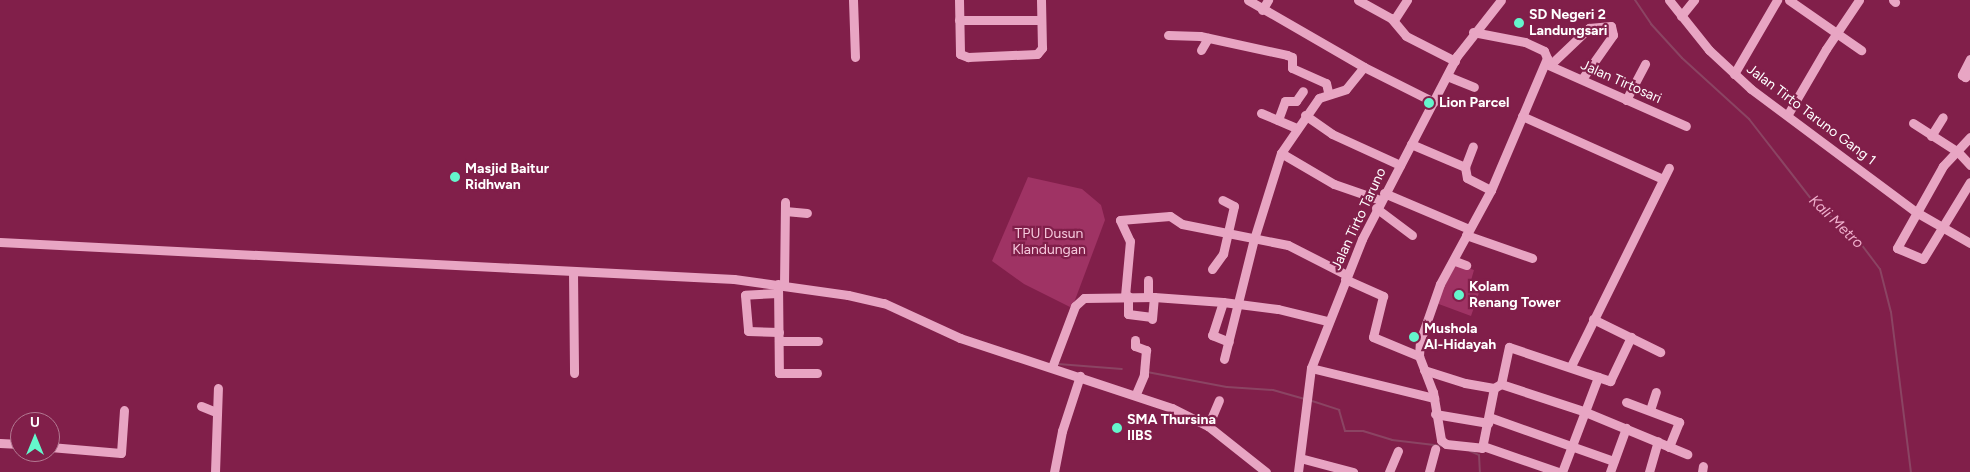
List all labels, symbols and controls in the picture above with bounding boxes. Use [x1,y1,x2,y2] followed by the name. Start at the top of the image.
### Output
[1529,7,1608,40] place label: SD Negeri 2 Landungsari
[1513,17,1525,29] marker: SD Negeri 2 Landungsari
[1578,57,1664,107] street label: Jalan Tirtosari
[1743,61,1879,169] street label: Jalan Tirto Taruno Gang 1
[1439,95,1510,111] place label: Lion Parcel
[1423,97,1435,109] marker: Lion Parcel
[465,161,549,193] place label: Masjid Baitur Ridhwan
[1328,165,1390,273] street label: Jalan Tirto Taruno
[449,171,461,183] marker: Masjid Baitur Ridhwan
[1805,192,1867,252] water label: Kali Metro
[1012,226,1086,258] park label: TPU Dusun Klandungan
[1469,279,1561,312] place label: Kolam Renang Tower
[1453,289,1465,301] marker: Kolam Renang Tower
[1424,321,1496,354] place label: Mushola Al-Hidayah
[1408,331,1420,343] marker: Mushola Al-Hidayah
[10,412,60,462] north arrow
[1127,412,1216,444] place label: SMA Thursina IIBS
[30,414,40,431] text: U
[1111,422,1123,434] marker: SMA Thursina IIBS

